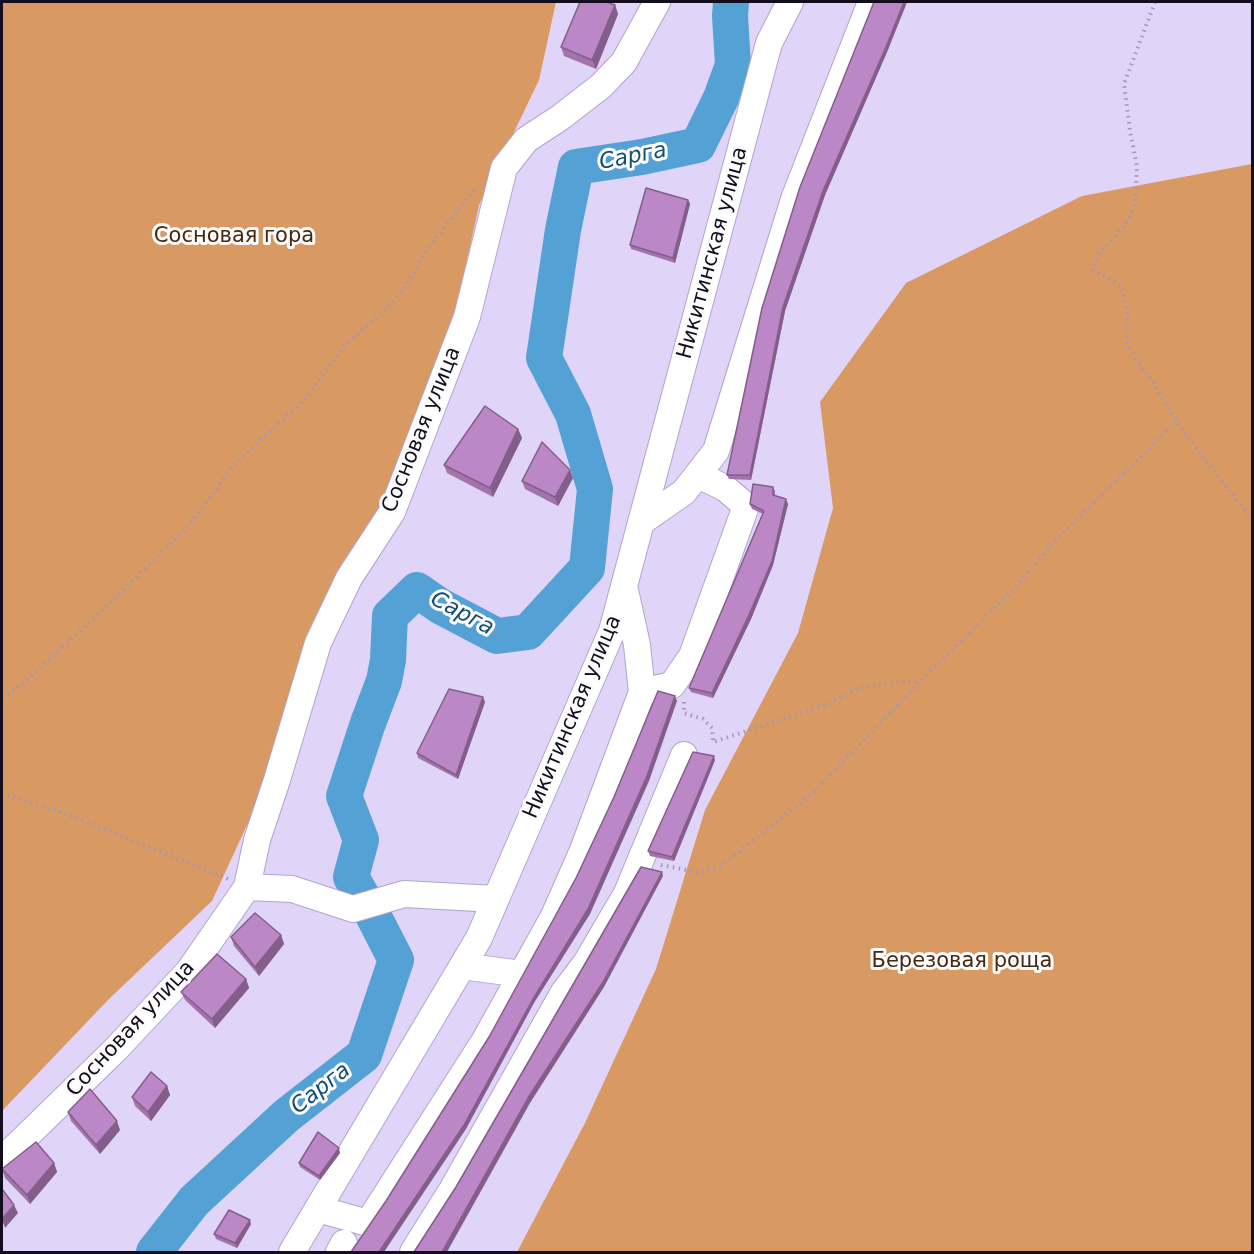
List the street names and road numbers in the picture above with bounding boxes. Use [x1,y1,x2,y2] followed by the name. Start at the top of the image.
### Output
[673,144,753,362] street label: Никитинская улица
[377,343,467,517] street label: Сосновая улица
[519,612,627,822] street label: Никитинская улица
[61,956,201,1102] street label: Сосновая улица

